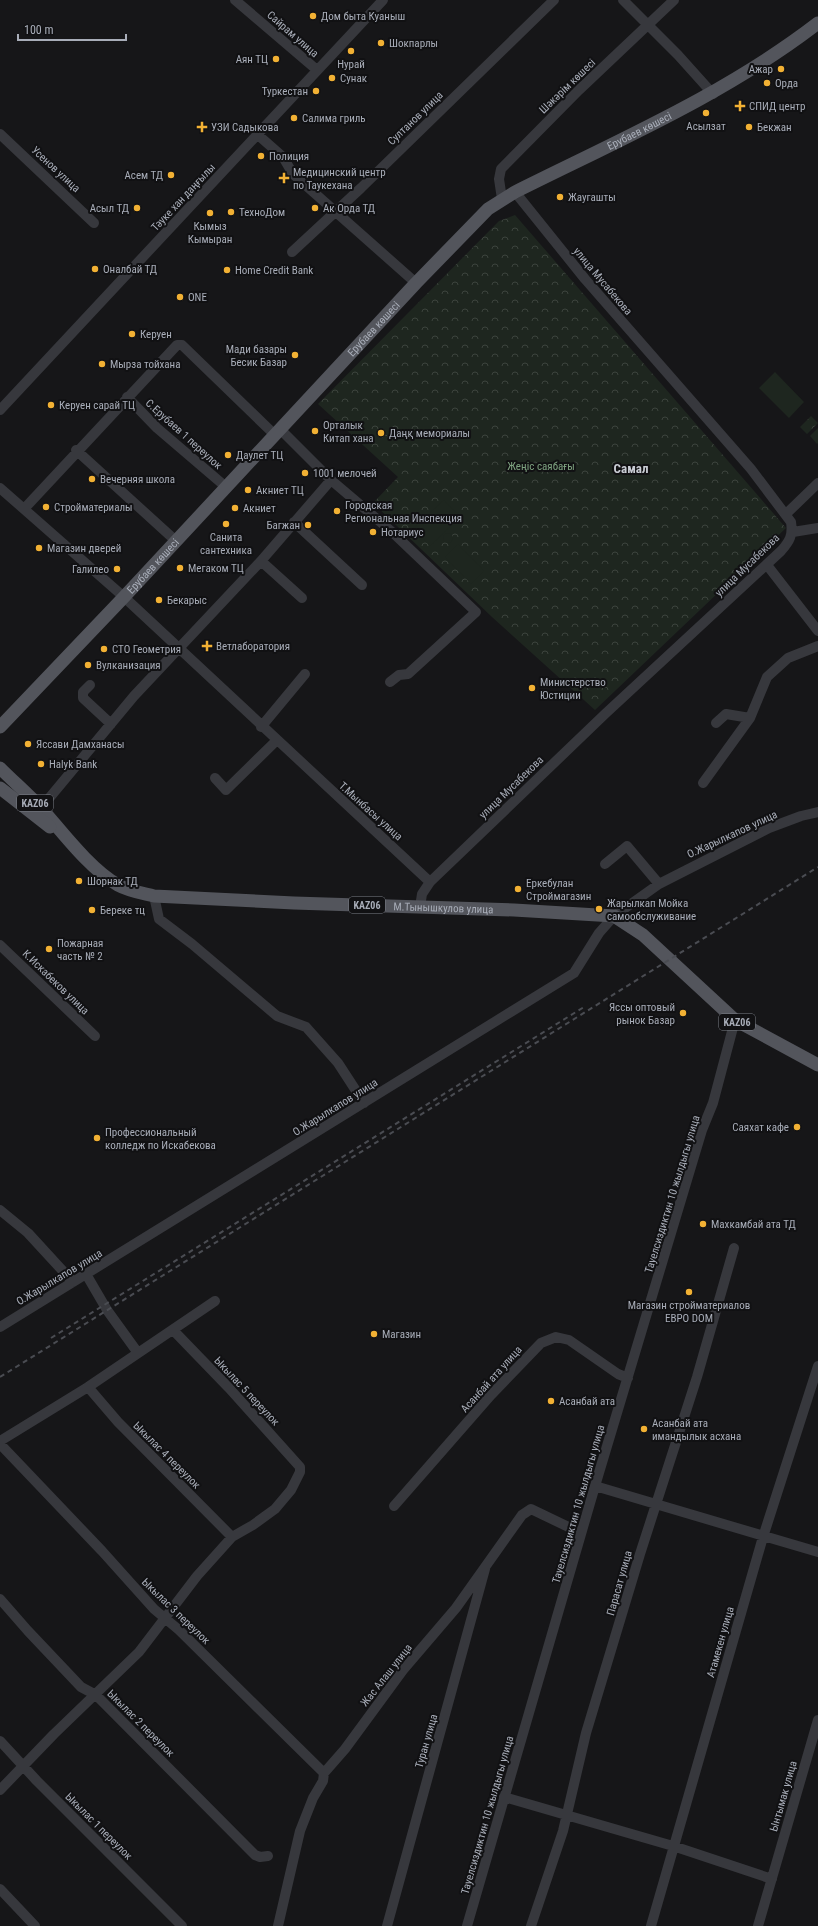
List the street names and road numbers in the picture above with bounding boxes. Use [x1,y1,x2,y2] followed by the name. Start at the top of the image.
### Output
[264,8,321,60] street label: Сайрам улица
[537,56,598,116] street label: Шәкәрім көшесі
[385,89,446,148] street label: Султанов улица
[605,110,674,153] street label: Ерубаев көшесі
[29,144,83,195] street label: Усенов улица
[149,161,218,234] street label: Тәуке хан даңғылы
[571,245,635,318] street label: улица Мусабекова
[345,299,403,359] street label: Ерубаев көшесі
[143,397,225,473] street label: С.Ерубаев 1 переулок
[713,531,782,599] street label: улица Мусабекова
[124,536,182,597] street label: Ерубаев көшесі
[477,753,546,821] street label: улица Мусабекова
[336,779,405,843] street label: Т.Мынбасы улица
[17,795,53,811] road number: KАZ06
[685,808,779,861] street label: О.Жарылкапов улица
[349,897,385,913] road number: KАZ06
[393,900,494,916] street label: М.Тынышкулов улица
[20,947,92,1017] street label: К.Искабеков улица
[719,1014,755,1030] road number: KАZ06
[290,1076,380,1139] street label: О.Жарылкапов улица
[642,1114,703,1275] street label: Тауелсиздиктин 10 жылдыгы улица
[14,1247,105,1308] street label: О.Жарылкапов улица
[458,1343,525,1415] street label: Асанбай ата улица
[211,1354,282,1429] street label: Ыкылас 5 переулок
[130,1419,203,1492] street label: Ыкылас 4 переулок
[550,1423,607,1585] street label: Тауелсиздиктин 10 жылдыгы улица
[604,1549,635,1617] street label: Парасат улица
[139,1576,213,1648] street label: Ыкылас 3 переулок
[704,1605,737,1679] street label: Атамекен улица
[358,1641,415,1709] street label: Жас Алаш улица
[104,1687,177,1760] street label: Ыкылас 2 переулок
[413,1713,440,1770] street label: Туран улица
[459,1734,516,1896] street label: Тауелсиздиктин 10 жылдыгы улица
[767,1759,800,1833] street label: Ынтымак улица
[62,1790,135,1863] street label: Ыкылас 1 переулок

